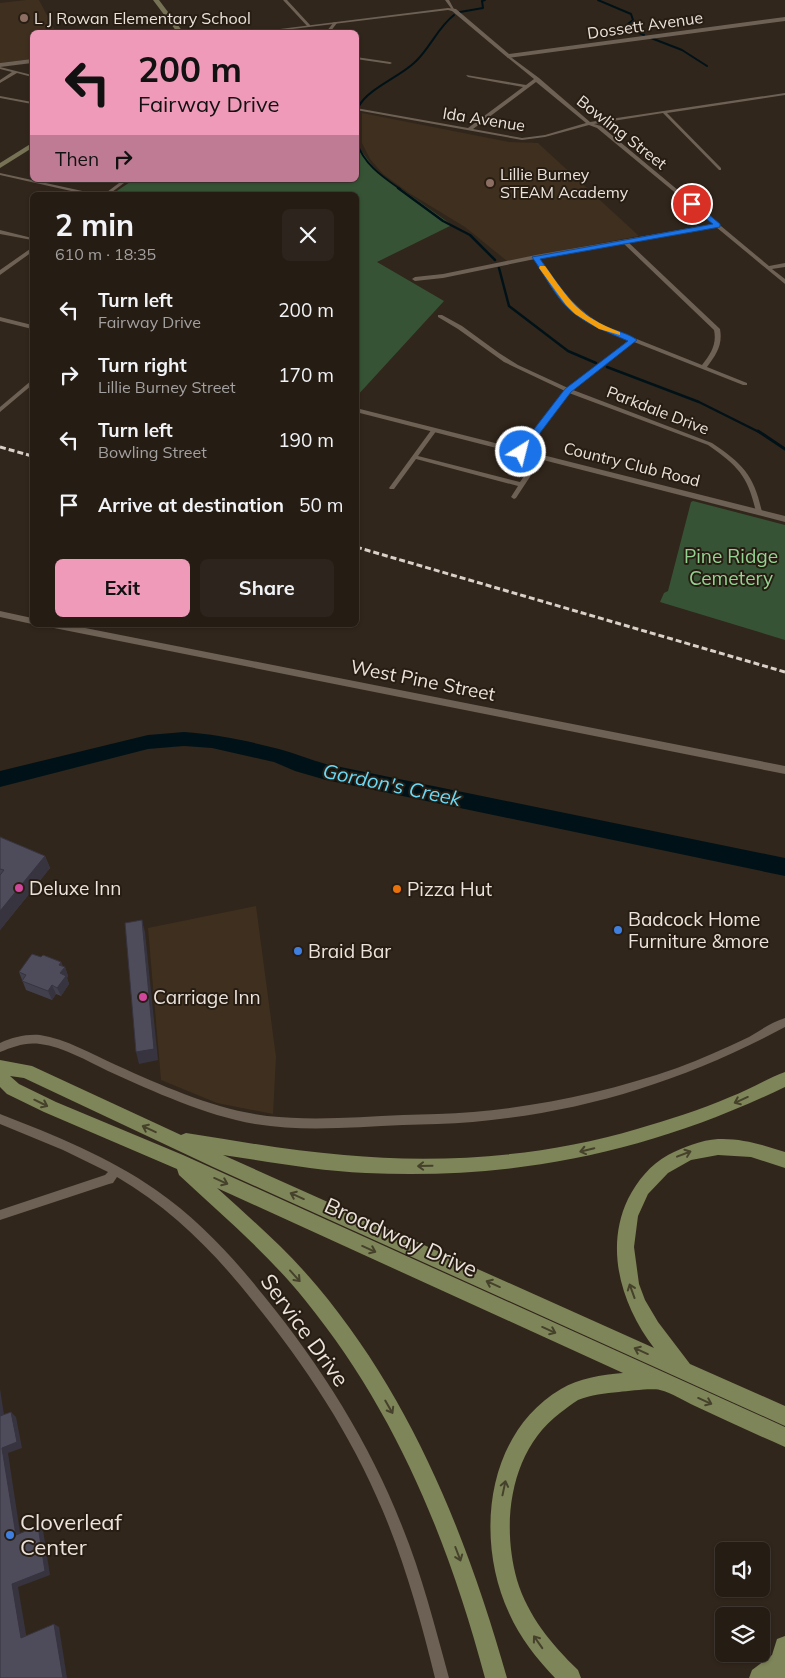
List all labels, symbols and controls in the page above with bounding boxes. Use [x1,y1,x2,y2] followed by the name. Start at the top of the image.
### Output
[586,7,704,43] street label: Dossett Avenue
[34,8,251,28] place label: L J Rowan Elementary School
[18,12,30,24] marker: L J Rowan Elementary School
[138,47,242,91] text: 200 m
[55,50,120,115] icon: left
[138,90,280,118] text: Fairway Drive
[573,91,671,174] street label: Bowling Street
[441,103,527,135] street label: Ida Avenue
[109,145,137,173] icon: right
[55,147,99,171] text: Then
[500,164,629,202] place label: Lillie Burney STEAM Academy
[484,177,496,189] marker: Lillie Burney STEAM Academy
[671,183,713,225] pin
[678,190,706,218] icon: arrive
[55,206,134,244] text: 2 min
[282,209,334,261] button: close
[55,244,156,264] text: 610 m · 18:35
[98,288,173,312] text: Turn left
[55,296,83,324] icon: left
[278,298,334,322] text: 200 m
[98,312,201,332] text: Fairway Drive
[98,353,187,377] text: Turn right
[55,361,83,389] icon: right
[278,363,334,387] text: 170 m
[98,377,236,397] text: Lillie Burney Street
[604,381,712,439] street label: Parkdale Drive
[98,418,173,442] text: Turn left
[494,425,546,477] position arrow
[55,426,83,454] icon: left
[278,428,334,452] text: 190 m
[562,437,702,491] street label: Country Club Road
[98,442,207,462] text: Bowling Street
[55,491,83,519] icon: arrive
[98,493,284,517] text: Arrive at destination
[299,493,343,517] text: 50 m
[684,544,778,590] park label: Pine Ridge Cemetery
[55,559,190,617] button: Exit
[200,559,334,617] button: Share
[348,654,498,706] street label: West Pine Street
[321,758,464,812] water label: Gordon's Creek
[29,876,121,900] place label: Deluxe Inn
[407,877,492,901] place label: Pizza Hut
[13,882,25,894] marker: Deluxe Inn
[391,883,403,895] marker: Pizza Hut
[628,907,769,953] place label: Badcock Home Furniture &more
[612,924,624,936] marker: Badcock Home Furniture &more
[308,939,391,963] place label: Braid Bar
[292,945,304,957] marker: Braid Bar
[153,985,261,1009] place label: Carriage Inn
[137,991,149,1003] marker: Carriage Inn
[734,1096,749,1106] one-way arrow
[33,1099,48,1108] one-way arrow
[142,1123,157,1133] one-way arrow
[579,1146,595,1155] one-way arrow
[676,1149,691,1158] one-way arrow
[418,1161,434,1170] one-way arrow
[213,1177,228,1187] one-way arrow
[290,1191,305,1200] one-way arrow
[320,1191,482,1283] street label: Broadway Drive
[361,1244,376,1254] one-way arrow
[255,1268,355,1392] street label: Service Drive
[289,1269,301,1282] one-way arrow
[486,1279,501,1289] one-way arrow
[627,1284,636,1299] one-way arrow
[541,1326,556,1336] one-way arrow
[634,1346,649,1355] one-way arrow
[697,1397,712,1406] one-way arrow
[385,1400,395,1414] one-way arrow
[500,1480,509,1496] one-way arrow
[20,1508,123,1561] place label: Cloverleaf Center
[4,1529,16,1541] marker: Cloverleaf Center
[715,1542,770,1662] map controls
[715,1542,770,1597] button: sound
[454,1546,463,1562] one-way arrow
[715,1607,770,1662] button: layers
[533,1635,543,1649] one-way arrow

